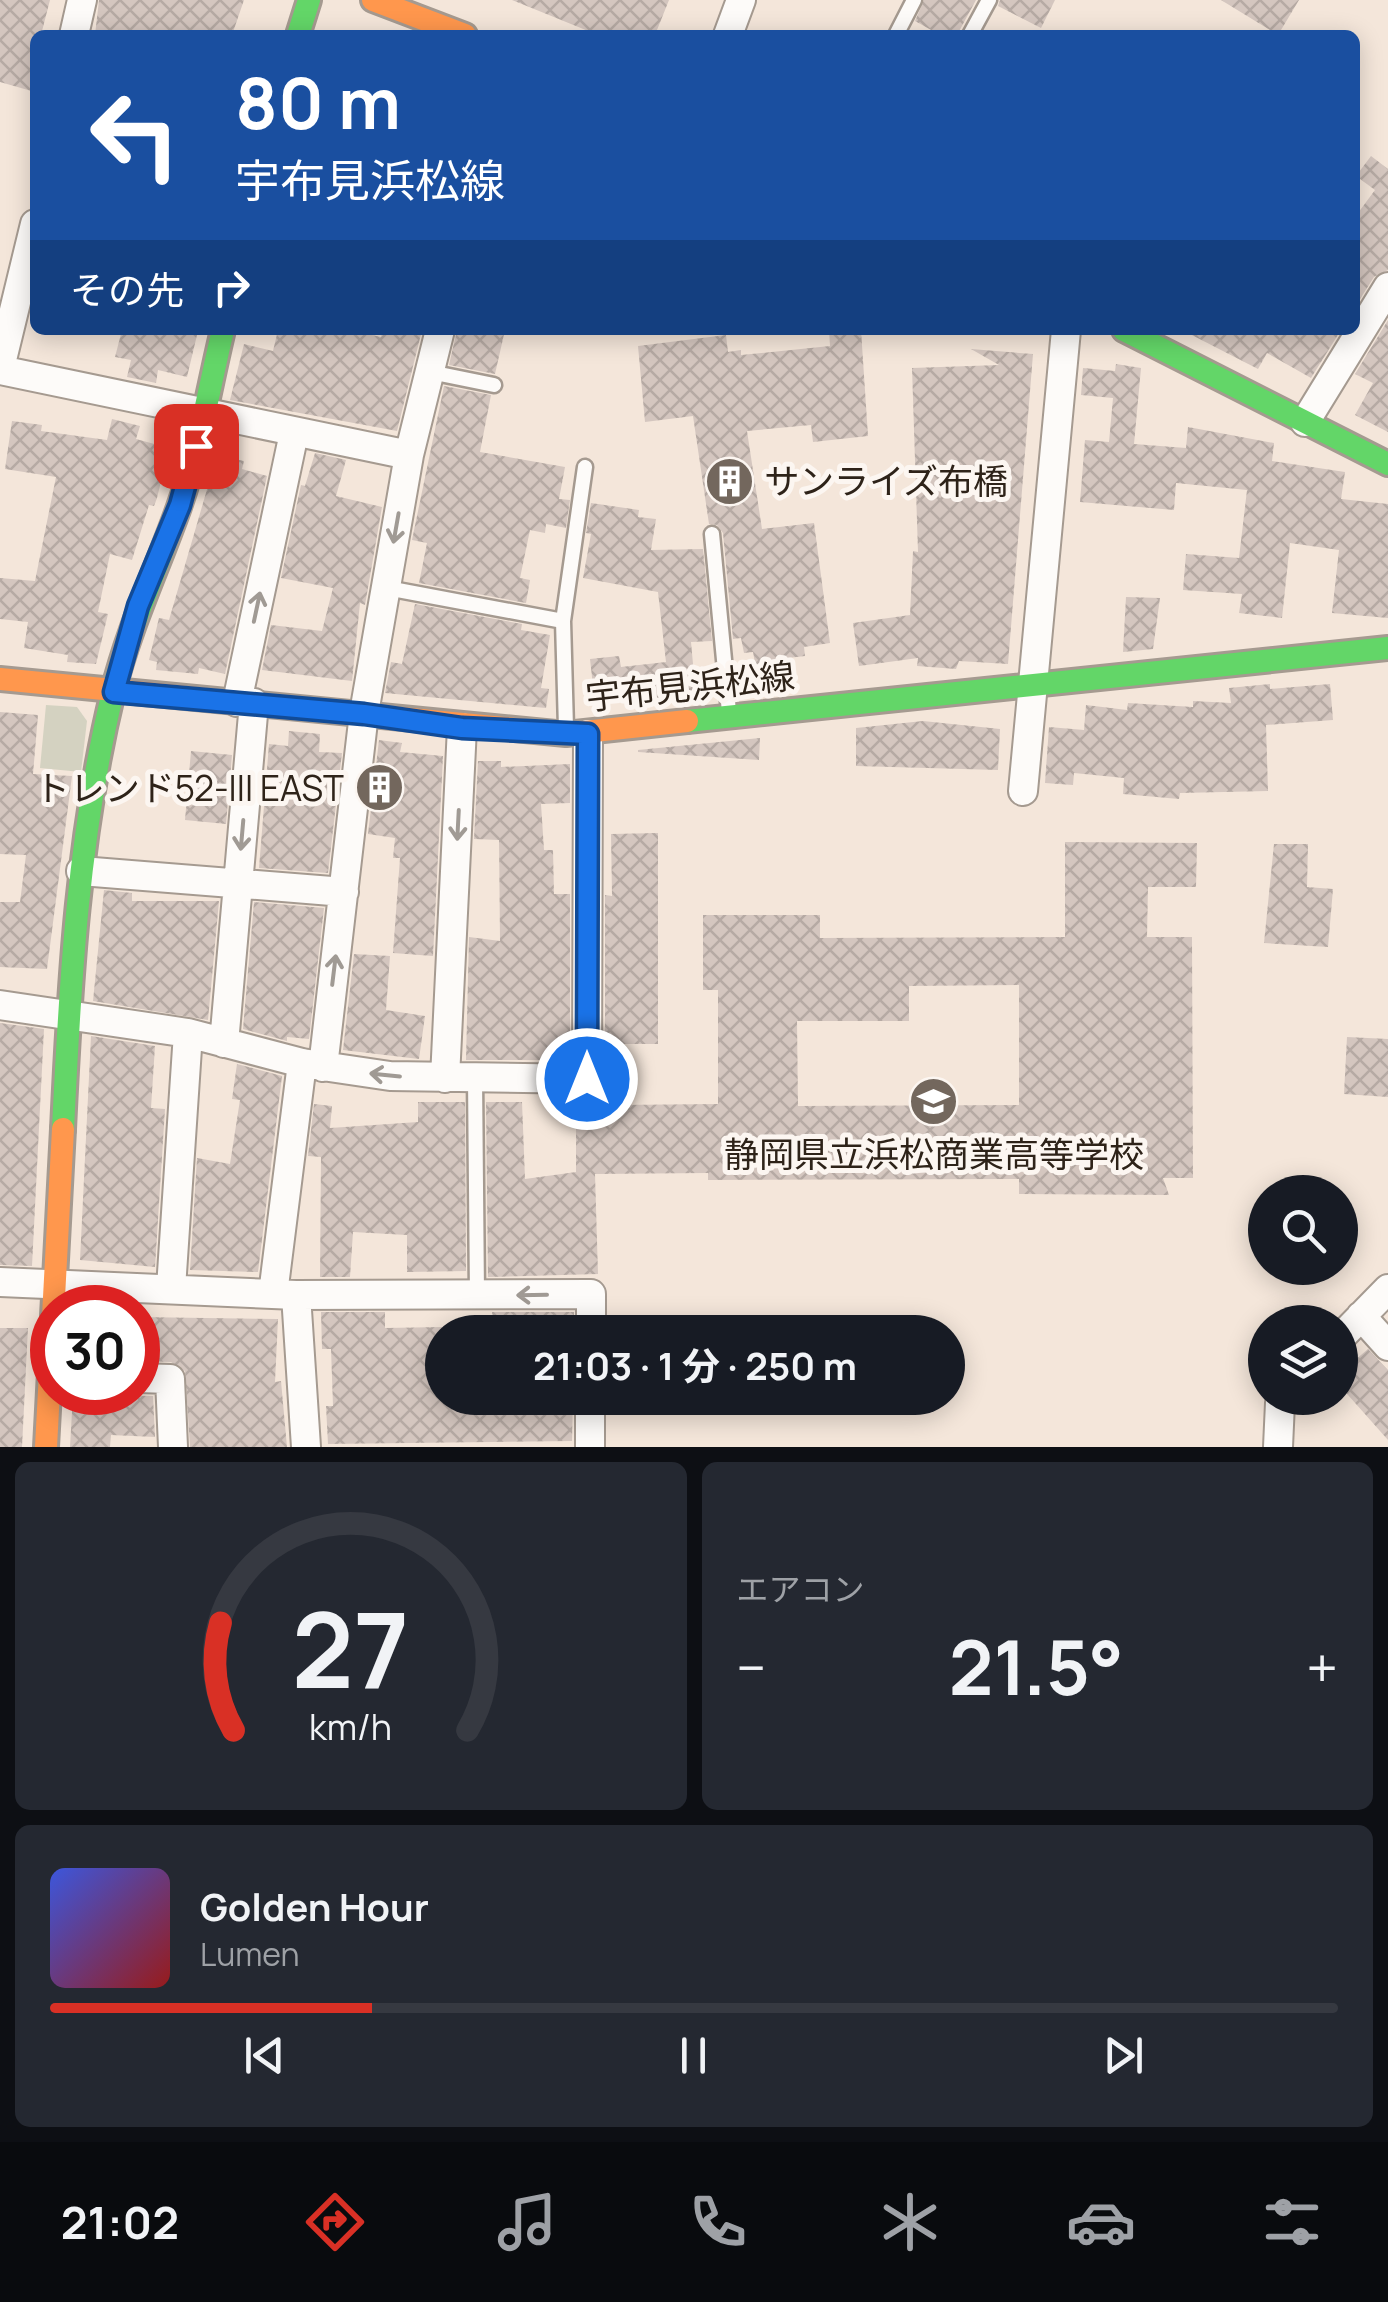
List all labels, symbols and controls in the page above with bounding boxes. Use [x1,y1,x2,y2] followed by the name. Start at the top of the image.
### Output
[235,54,401,150] text: 80 m
[70,70,200,200] icon: left
[235,149,505,211] text: 宇布見浜松線
[204,260,259,315] icon: right
[70,263,184,315] text: その先
[154,404,239,489] pin
[169,419,224,474] icon: arrive
[703,455,755,507] building icon: サンライズ布橋
[764,457,1008,505] place label: サンライズ布橋
[386,511,405,543] one-way arrow
[249,592,268,624] one-way arrow
[583,651,797,721] street label: 宇布見浜松線
[353,762,405,814] building icon: トレンド52-III EAST
[35,764,344,812] place label: トレンド52-III EAST
[448,808,467,840] one-way arrow
[233,819,252,851] one-way arrow
[325,955,344,987] one-way arrow
[535,1027,639,1131] position arrow
[369,1065,401,1084] one-way arrow
[908,1076,960,1128] school or university icon: 静岡県立浜松商業高等学校
[724,1130,1144,1178] place label: 静岡県立浜松商業高等学校
[1248,1175,1358,1415] map controls
[1248,1175,1358,1285] button: search
[30,1285,160,1415] speed limit sign: 30
[517,1285,549,1304] one-way arrow
[1248,1305,1358,1415] button: layers
[533,1339,857,1391] text: 21:03 · 1 分 · 250 m
[737,1567,865,1611] text: エアコン
[292,1577,409,1719] text: 27
[949,1615,1124,1718] text: 21.5°
[737,1629,766,1705] text: −
[1306,1629,1338,1705] text: +
[309,1702,392,1751] text: km/h
[200,1880,429,1932] text: Golden Hour
[200,1932,300,1976] text: Lumen
[237,2028,292,2083] icon: previous
[666,2028,721,2083] icon: pause
[1096,2028,1151,2083] icon: next
[300,2187,370,2257] icon: directions
[492,2187,562,2257] icon: music
[683,2187,753,2257] icon: phone
[875,2187,945,2257] icon: climate
[1066,2187,1136,2257] icon: car
[1257,2187,1327,2257] icon: filters
[61,2191,179,2253] text: 21:02

